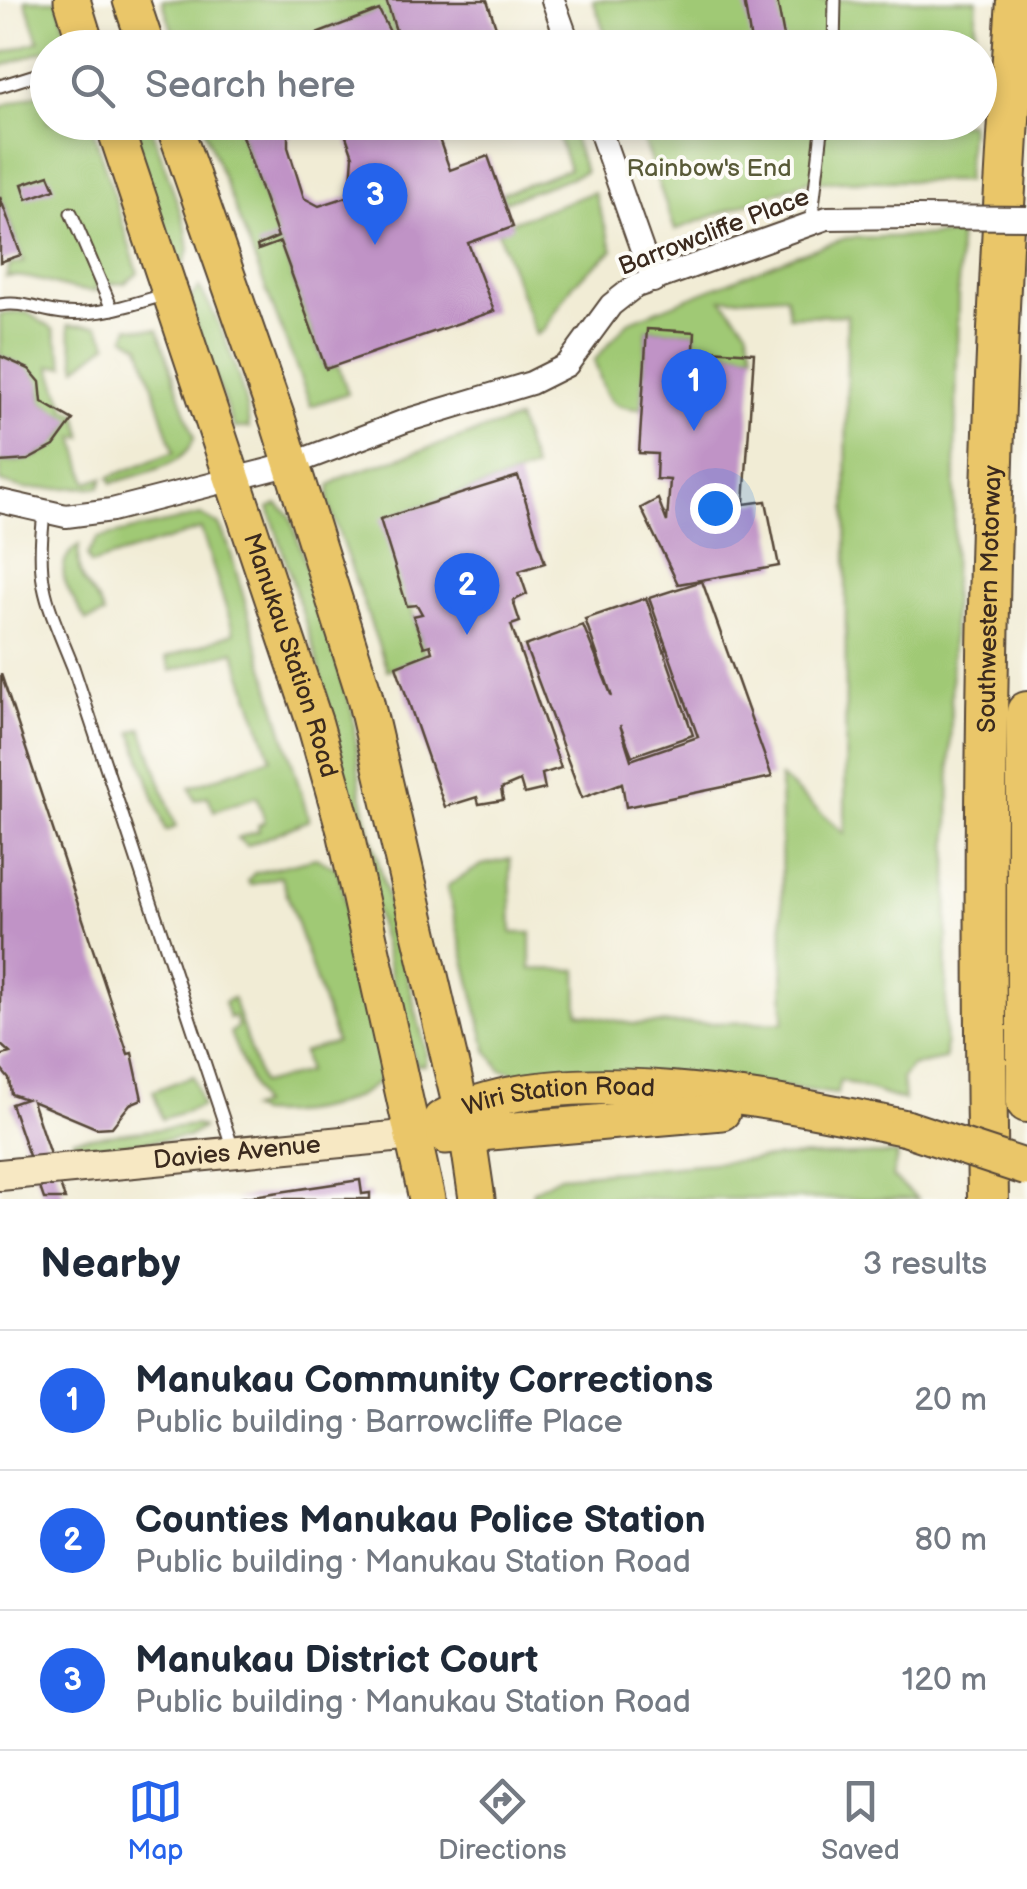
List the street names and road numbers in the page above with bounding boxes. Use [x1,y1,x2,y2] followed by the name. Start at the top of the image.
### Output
[614,181,814,283] street label: Barrowcliffe Place
[971,464,1008,733] street label: Southwestern Motorway
[236,529,345,781] street label: Manukau Station Road
[458,1071,656,1123] street label: Wiri Station Road
[152,1129,322,1176] street label: Davies Avenue

